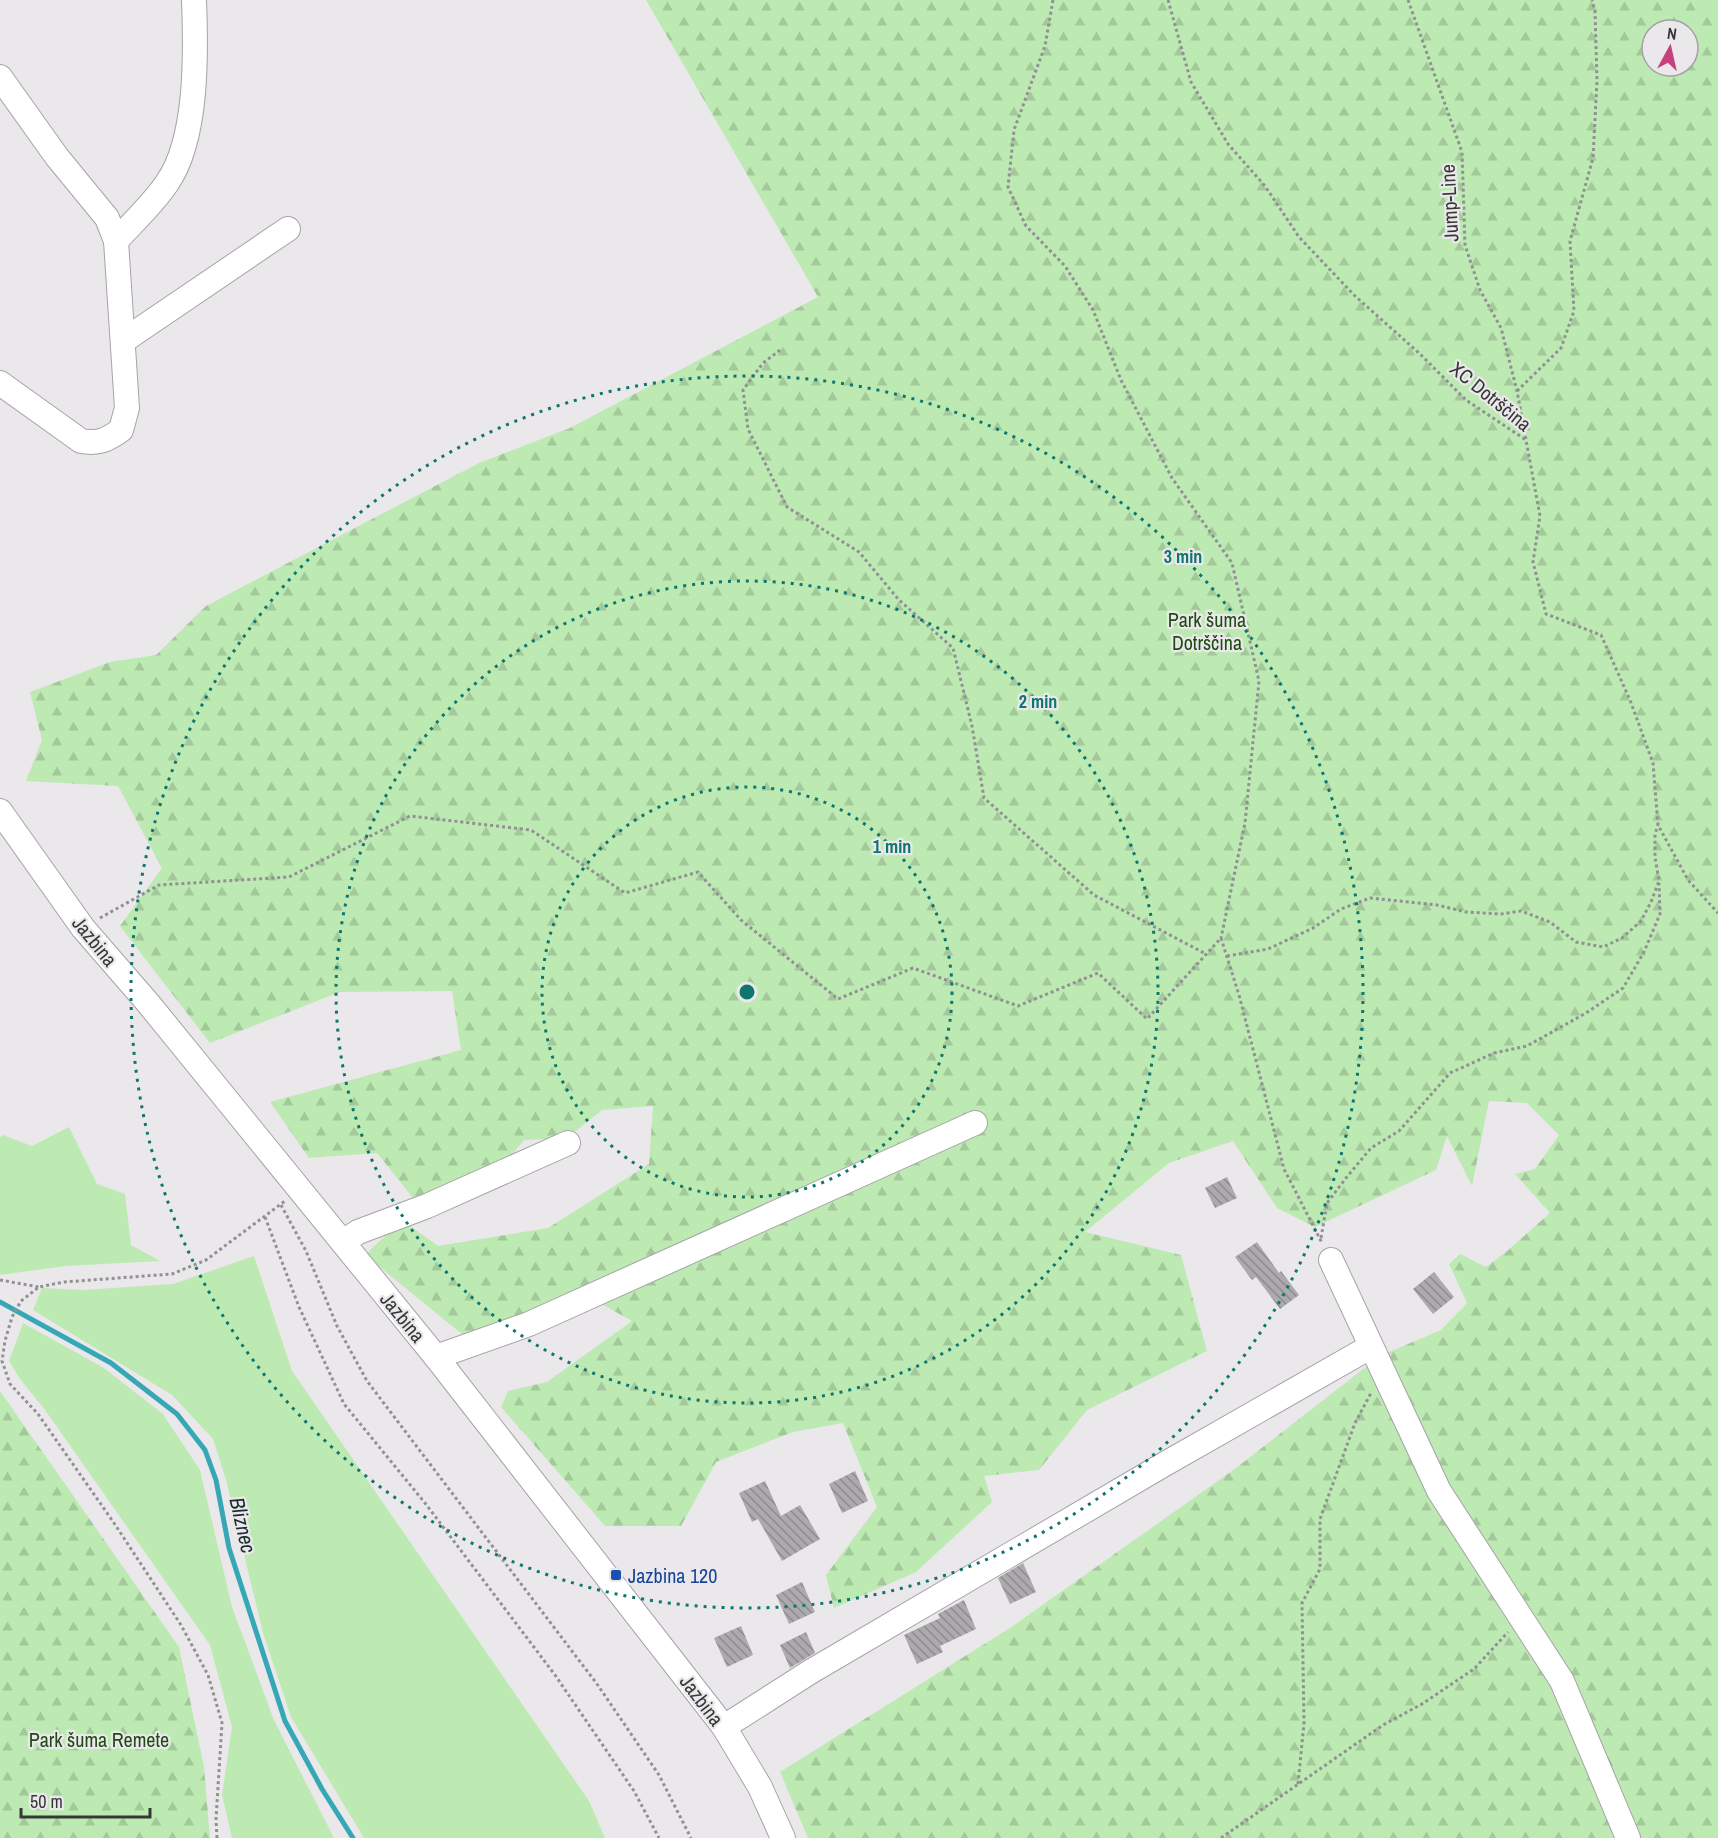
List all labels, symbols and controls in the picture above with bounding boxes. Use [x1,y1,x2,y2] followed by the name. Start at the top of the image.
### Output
[1640,18,1700,78] north arrow
[1666,22,1678,45] text: N
[1433,164,1465,242] street label: Jump-Line
[1445,355,1537,437] street label: XC Dotrščina
[1164,544,1202,569] text: 3 min
[1168,606,1246,656] park label: Park šuma Dotrščina
[1019,689,1057,714] text: 2 min
[873,834,911,859] text: 1 min
[66,910,124,972] street label: Jazbina
[737,982,757,1002] centre of rings
[374,1286,432,1348] street label: Jazbina
[223,1494,264,1556] water label: Bliznec
[628,1562,717,1589] place label: Jazbina 120
[609,1568,623,1582] marker: Jazbina 120
[674,1669,730,1731] street label: Jazbina
[29,1726,169,1753] park label: Park šuma Remete
[21,1781,150,1819] scale bar
[30,1789,63,1814] text: 50 m

